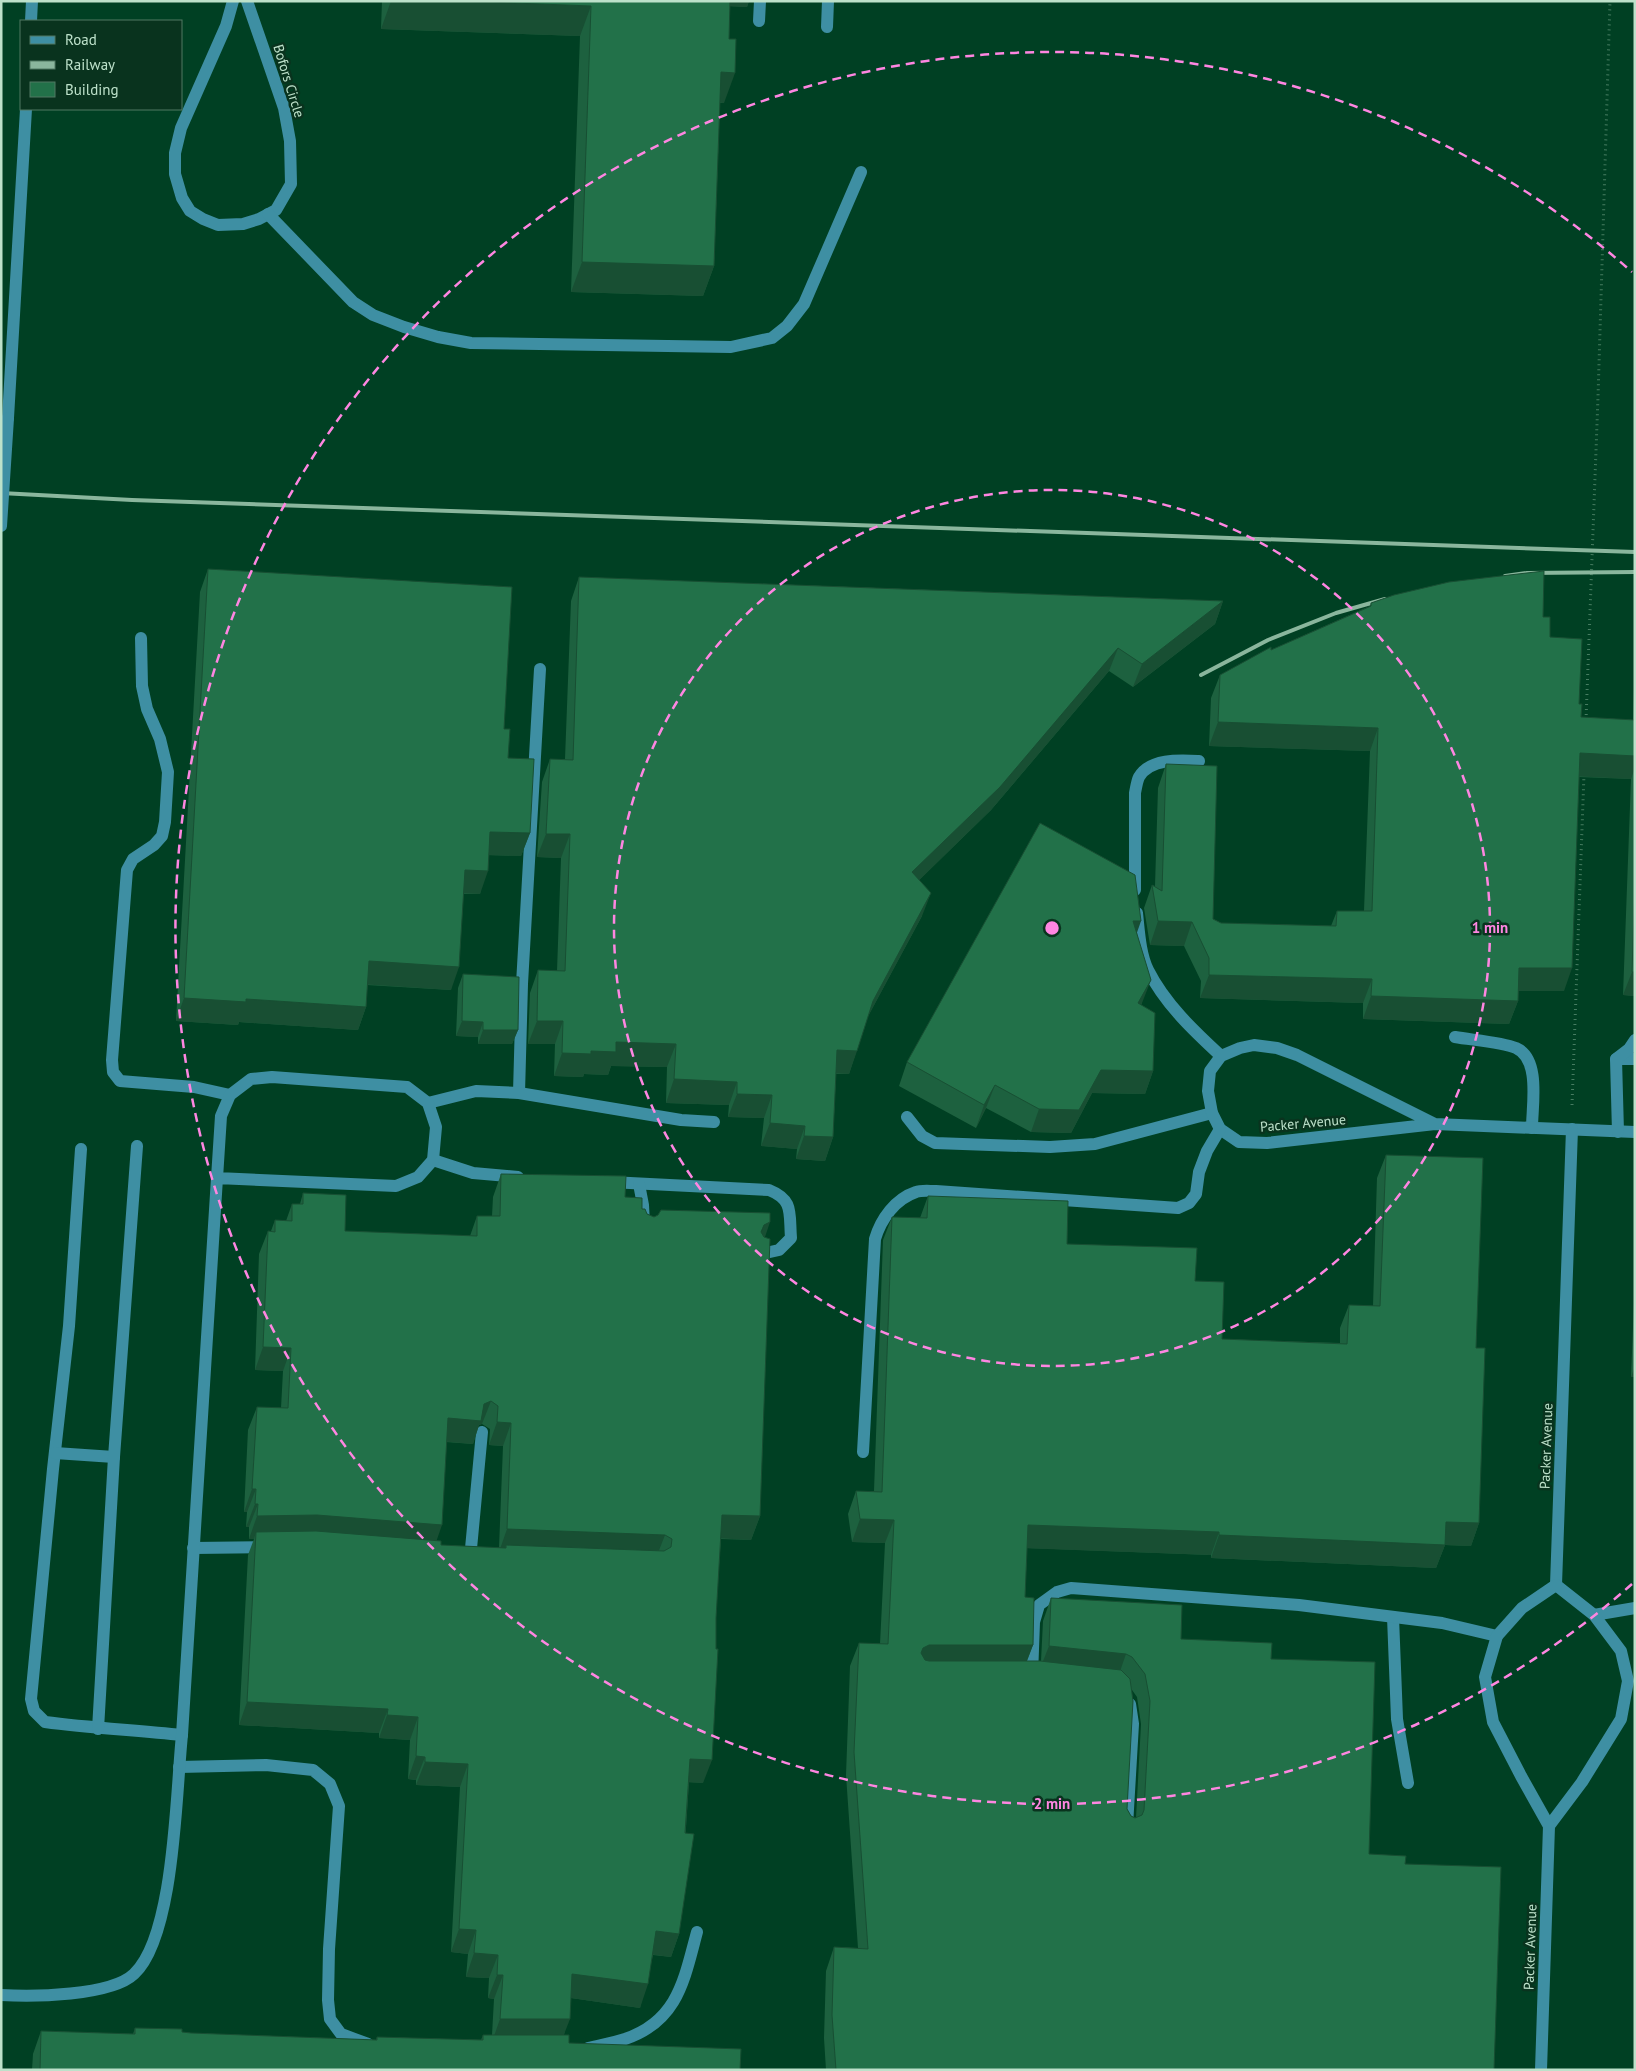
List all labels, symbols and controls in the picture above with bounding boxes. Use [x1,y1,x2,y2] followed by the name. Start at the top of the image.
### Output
[20,20,182,110] legend
[65,30,97,49] text: Road
[269,42,309,120] street label: Bofors Circle
[65,55,115,74] text: Railway
[65,80,119,99] text: Building
[1472,918,1508,937] text: 1 min
[1043,919,1061,937] centre of rings
[1259,1110,1347,1136] street label: Packer Avenue
[1536,1403,1556,1489] street label: Packer Avenue
[1034,1794,1070,1813] text: 2 min
[1520,1904,1540,1990] street label: Packer Avenue

